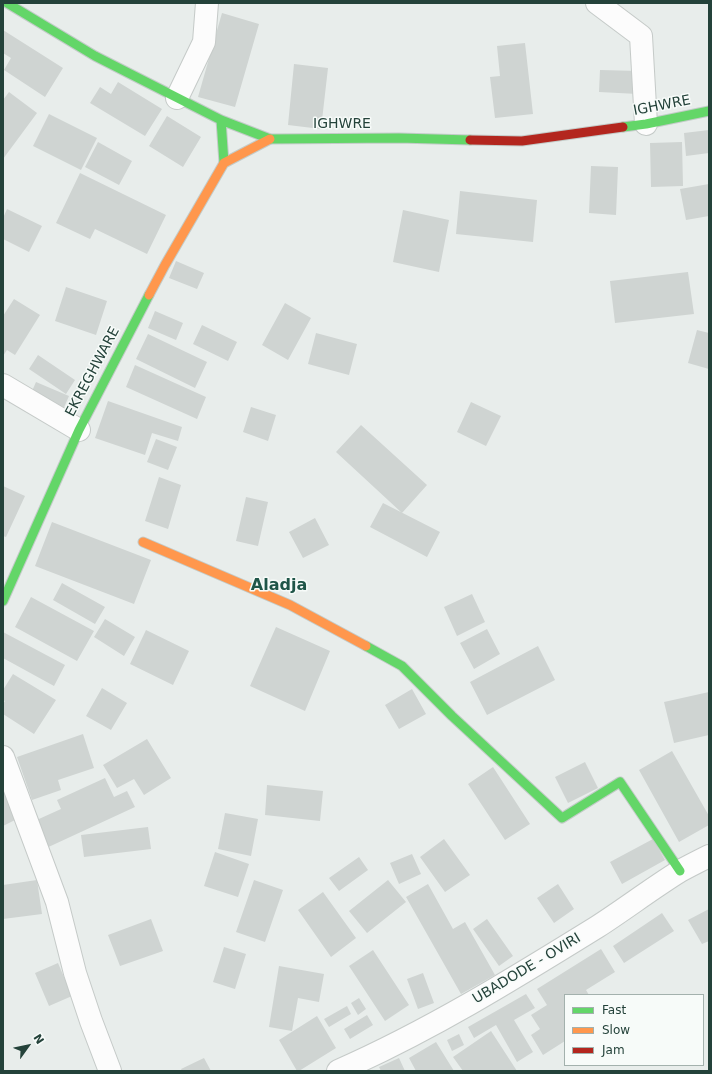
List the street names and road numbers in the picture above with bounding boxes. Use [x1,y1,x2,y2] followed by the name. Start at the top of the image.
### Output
[632,92,692,120] street label: IGHWRE
[313,116,371,132] street label: IGHWRE
[62,324,124,420] street label: EKREGHWARE
[470,930,584,1008] street label: UBADODE - OVIRI

